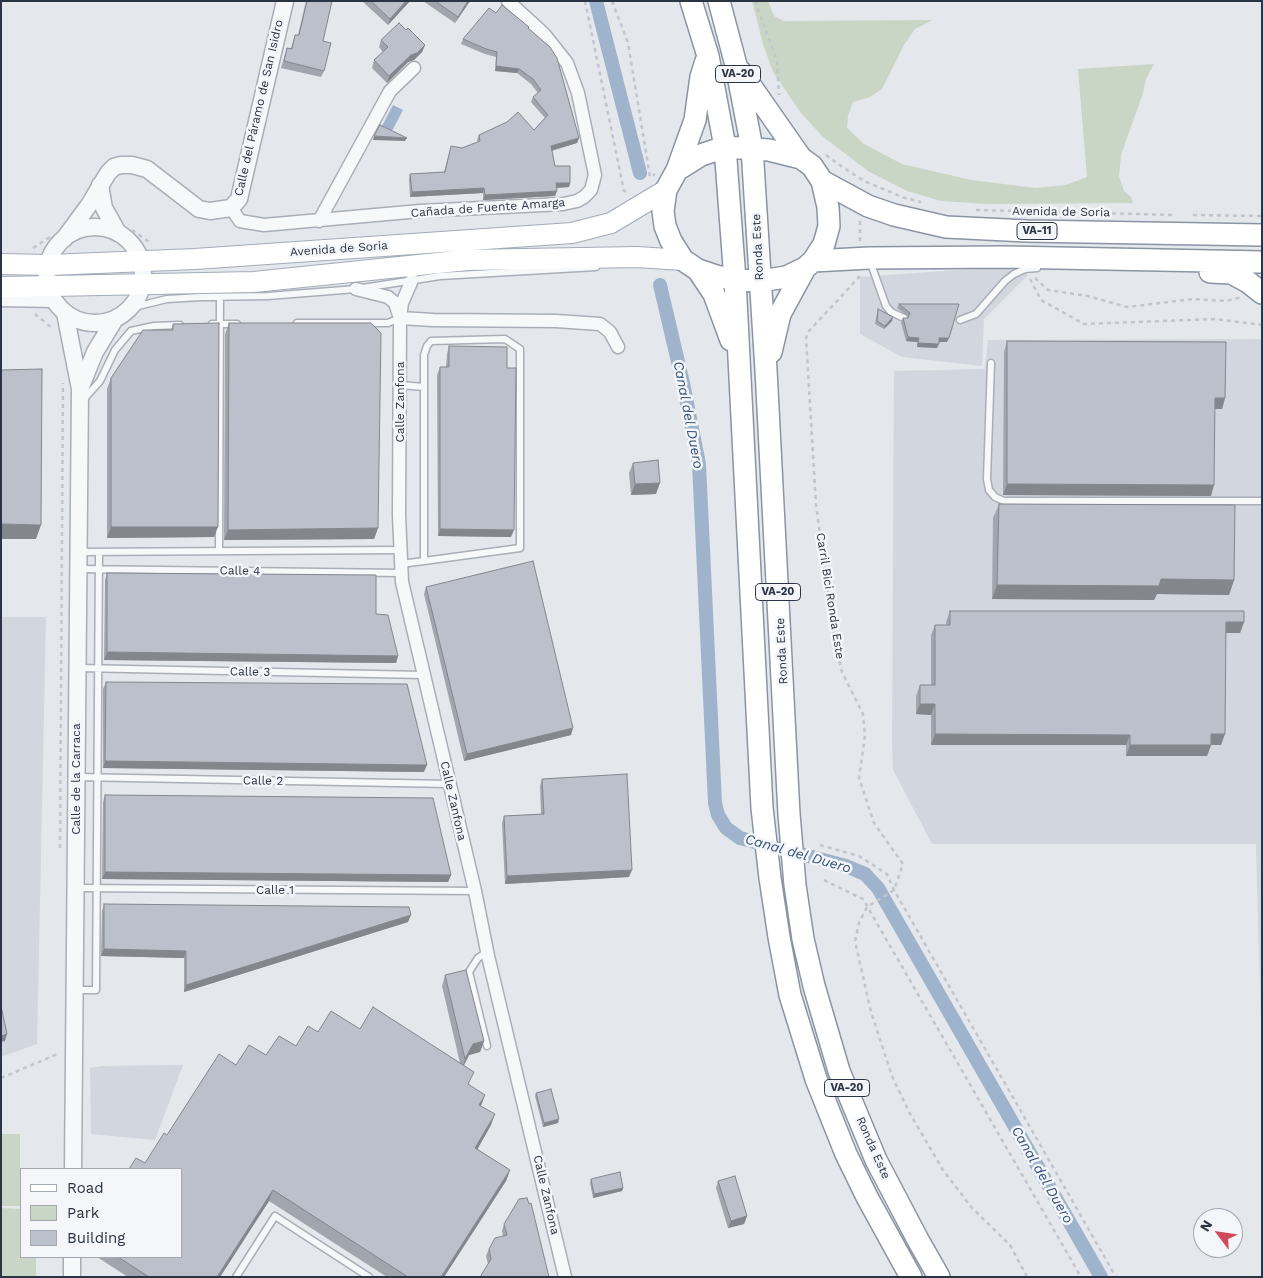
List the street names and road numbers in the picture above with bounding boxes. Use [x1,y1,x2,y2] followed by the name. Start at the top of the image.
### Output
[232,18,286,198] street label: Calle del Páramo de San Isidro
[716,66,760,82] road number: VA-20
[410,195,566,221] street label: Cañada de Fuente Amarga
[1012,204,1110,220] street label: Avenida de Soria
[749,213,767,281] street label: Ronda Este
[1017,222,1057,240] road number: VA-11
[290,238,388,260] street label: Avenida de Soria
[393,361,407,443] street label: Calle Zanfona
[813,532,847,660] street label: Carril Bici Ronda Este
[220,563,260,579] street label: Calle 4
[756,584,800,600] road number: VA-20
[773,617,791,685] street label: Ronda Este
[230,664,270,680] street label: Calle 3
[69,723,83,835] street label: Calle de la Carraca
[437,760,469,842] street label: Calle Zanfona
[243,773,283,789] street label: Calle 2
[256,883,294,897] street label: Calle 1
[824,1080,870,1096] road number: VA-20
[853,1115,893,1181] street label: Ronda Este
[530,1154,562,1236] street label: Calle Zanfona

